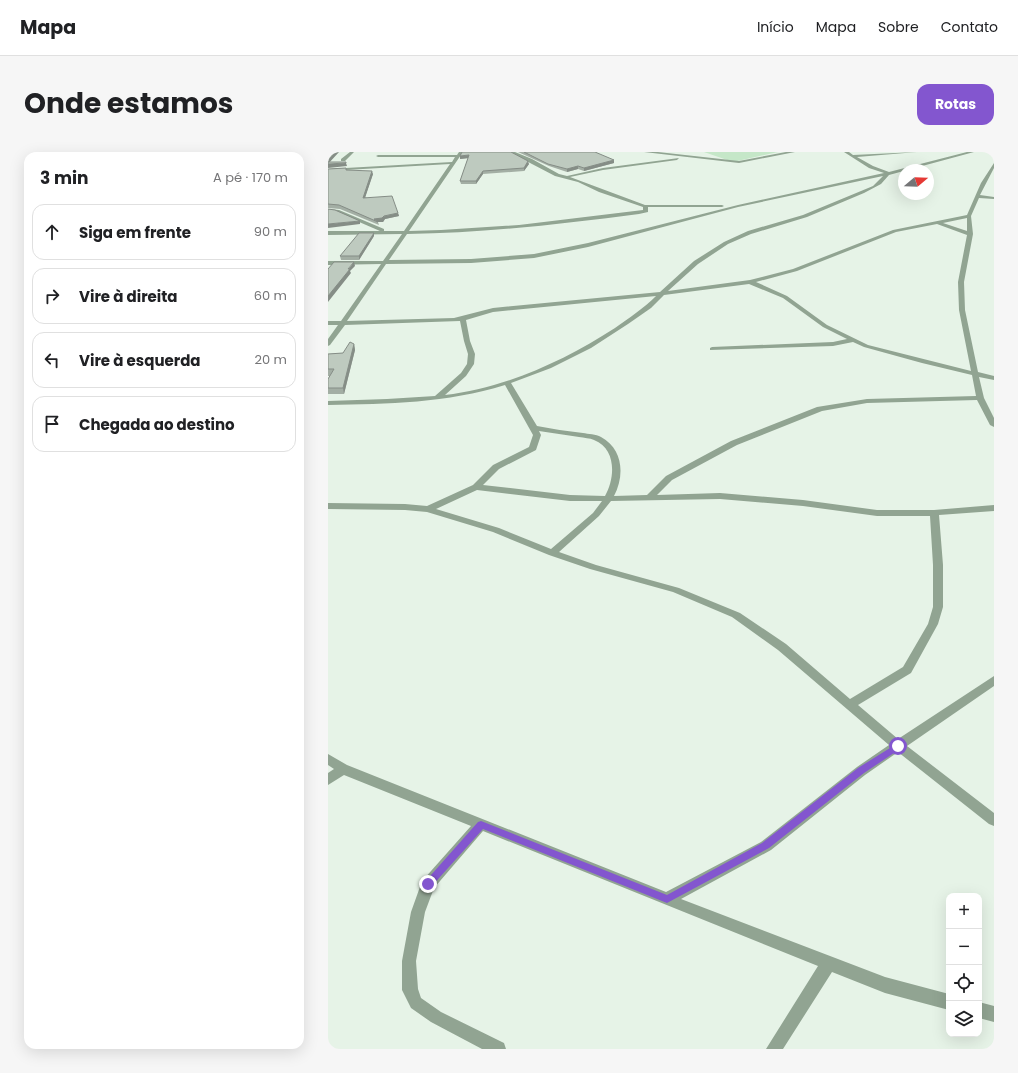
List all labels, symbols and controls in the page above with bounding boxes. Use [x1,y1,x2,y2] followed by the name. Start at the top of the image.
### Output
[20,14,76,41] text: Mapa
[757,17,794,37] text: Início
[816,17,856,37] text: Mapa
[878,17,919,37] text: Sobre
[941,17,998,37] text: Contato
[24,84,233,123] text: Onde estamos
[917,84,994,125] button: Rotas
[898,164,934,200] north arrow
[40,166,88,190] text: 3 min
[213,168,288,187] text: A pé · 170 m
[41,221,63,243] icon: ahead
[79,222,191,243] text: Siga em frente
[254,222,287,241] text: 90 m
[41,285,63,307] icon: right
[79,286,178,307] text: Vire à direita
[254,286,287,305] text: 60 m
[41,349,63,371] icon: left
[79,350,201,371] text: Vire à esquerda
[254,350,287,369] text: 20 m
[41,413,63,435] icon: arrive
[79,414,235,435] text: Chegada ao destino
[889,737,907,755] route start
[419,875,437,893] route end
[946,893,982,1037] map controls
[946,893,982,929] button: +
[946,929,982,965] button: −
[946,965,982,1001] button: locate
[946,1001,982,1037] button: layers

